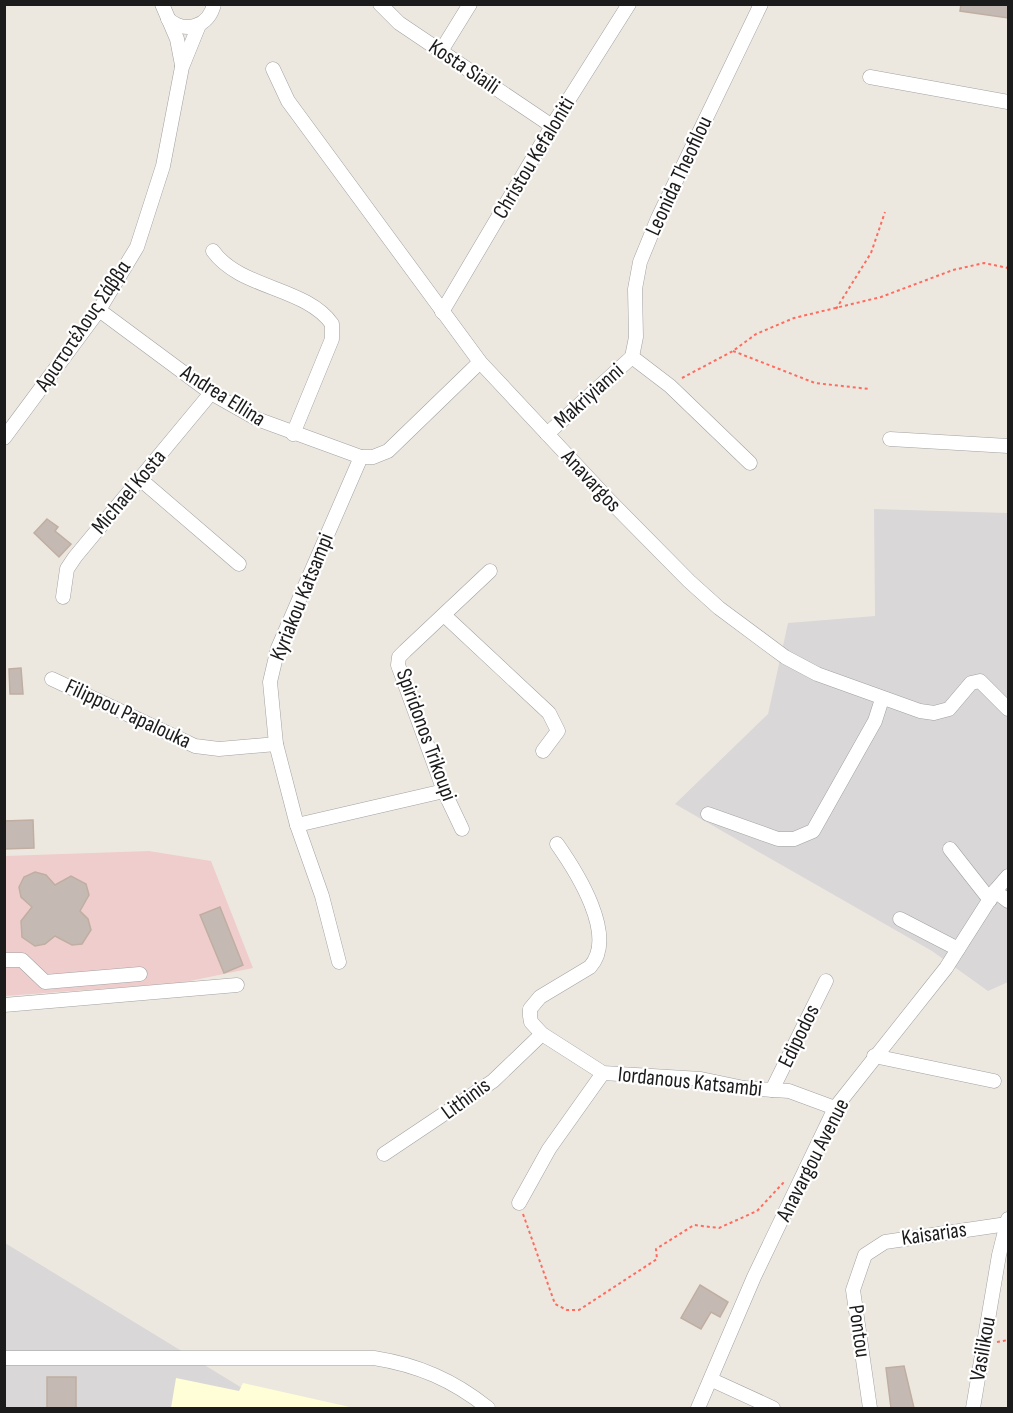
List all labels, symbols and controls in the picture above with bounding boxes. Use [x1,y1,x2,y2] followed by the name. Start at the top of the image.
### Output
[423,33,505,101] street label: Kosta Siaili
[487,92,581,224] street label: Christou Kefaloniti
[640,112,718,240] street label: Leonida Theofilou
[29,255,137,397] street label: Αριστοτέλους Σάββα
[549,358,629,434] street label: Makriyianni
[175,359,270,433] street label: Andrea Ellina
[555,443,627,518] street label: Anavargos
[86,444,172,540] street label: Michael Kosta
[264,529,340,665] street label: Kyriakou Katsampi
[390,665,462,805] street label: Spiridonos Trikoupi
[61,673,195,755] street label: Filippou Papalouka
[772,1000,826,1072] street label: Edipodos
[617,1061,763,1103] street label: Iordanous Katsambi
[436,1072,496,1126] street label: Lithinis
[770,1094,856,1227] street label: Anavargou Avenue
[900,1216,968,1252] street label: Kaisarias
[842,1303,876,1359] street label: Pontou
[964,1315,1002,1383] street label: Vasilikou

